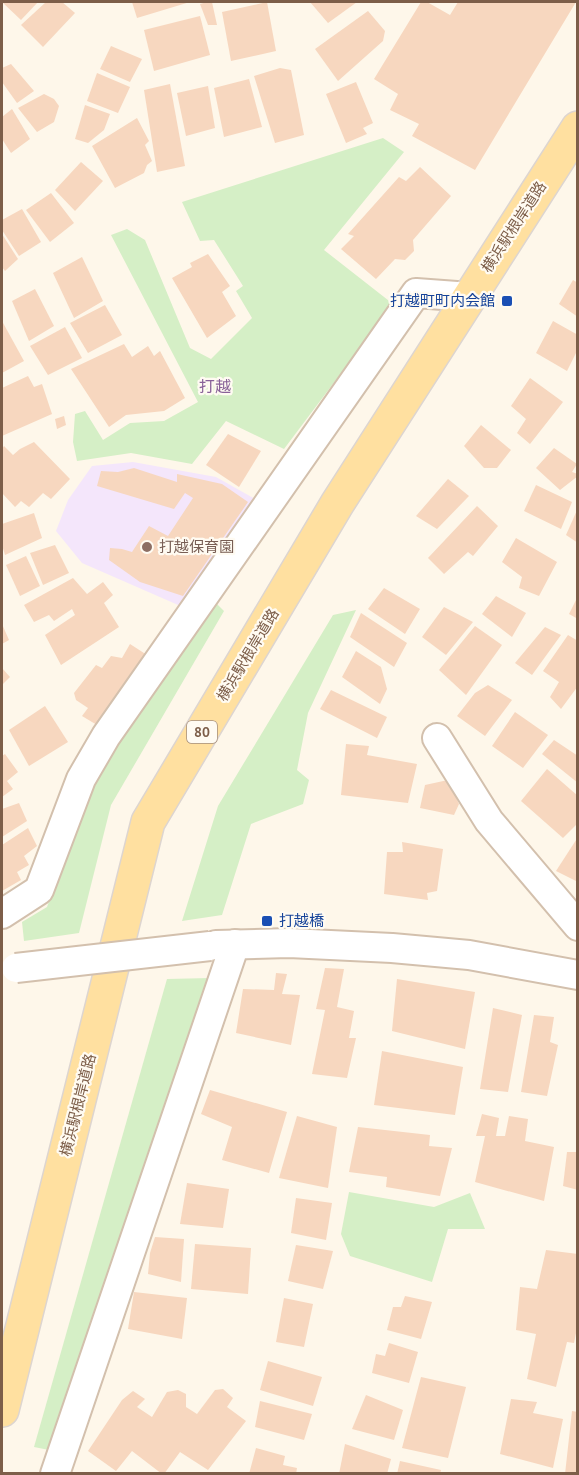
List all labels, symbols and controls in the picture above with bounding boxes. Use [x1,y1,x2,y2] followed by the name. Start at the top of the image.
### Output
[477,178,550,276] street label: 横浜駅根岸道路
[390,291,495,310] place label: 打越町町内会館
[500,294,514,308] marker: 打越町町内会館
[199,376,231,396] district label: 打越
[159,537,234,556] place label: 打越保育園
[140,540,154,554] marker: 打越保育園
[212,605,283,705] street label: 横浜駅根岸道路
[187,721,217,743] road number: 80
[279,911,324,930] place label: 打越橋
[260,914,274,928] marker: 打越橋
[56,1052,99,1158] street label: 横浜駅根岸道路

